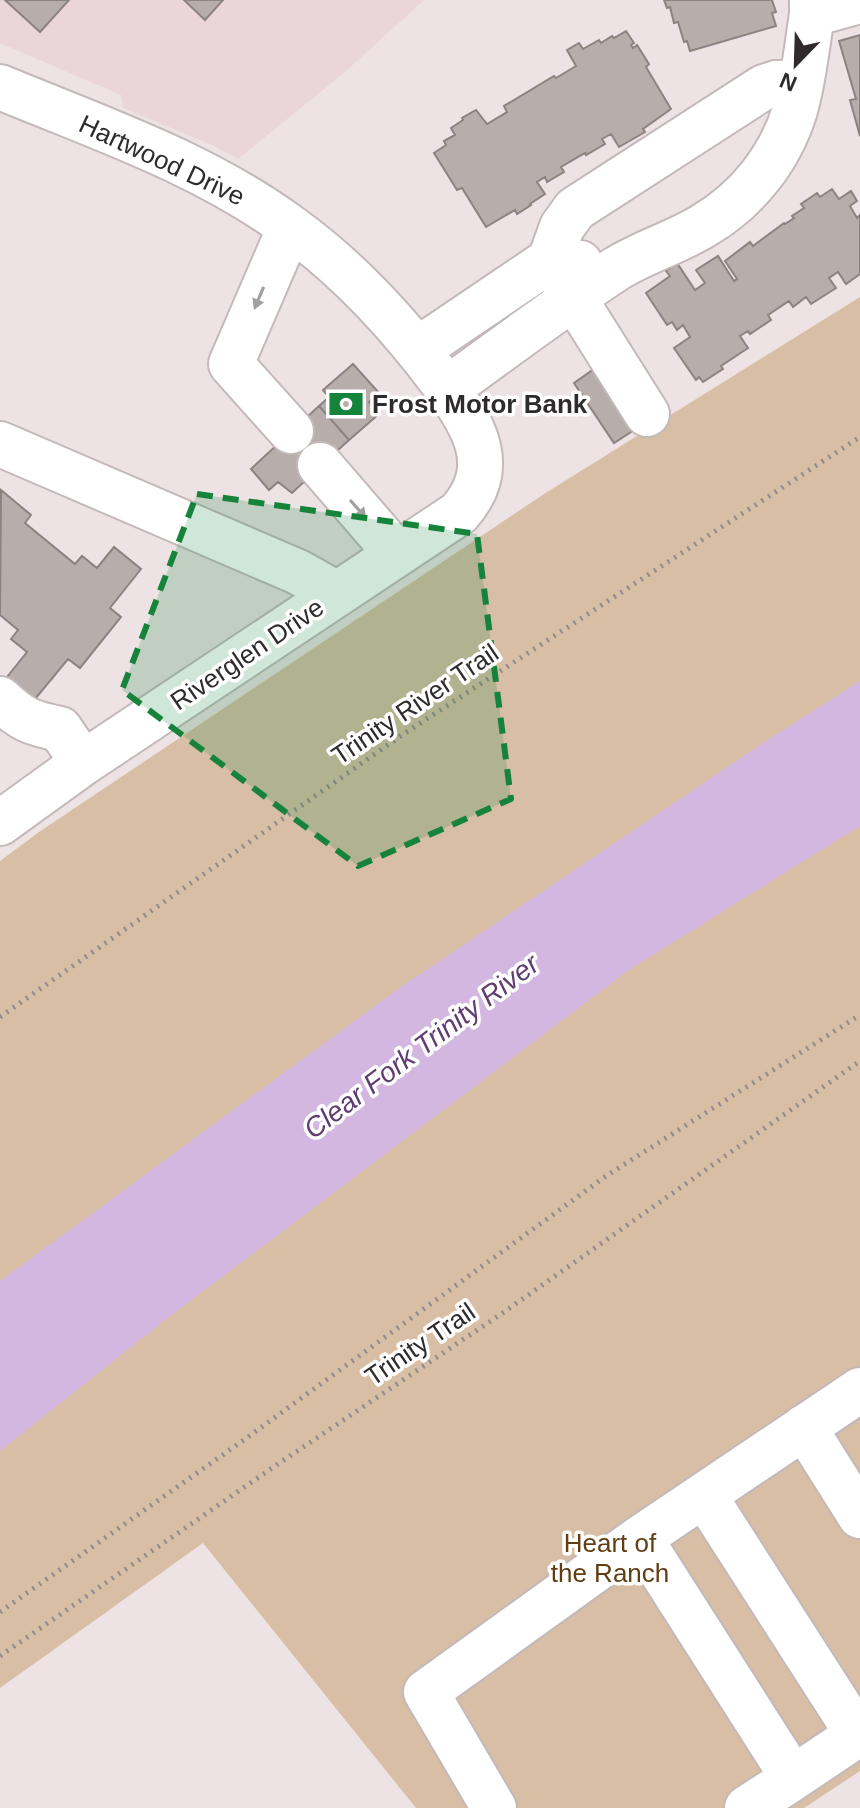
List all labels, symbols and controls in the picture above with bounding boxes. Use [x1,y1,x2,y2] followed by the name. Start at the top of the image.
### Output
[756,24,836,104] north arrow
[776,67,801,97] text: N
[74,109,250,211] street label: Hartwood Drive
[253,286,266,310] one-way arrow
[327,385,365,423] bank icon: Frost Motor Bank
[372,389,588,419] place label: Frost Motor Bank
[349,499,366,519] one-way arrow
[165,592,329,716] street label: Riverglen Drive
[326,637,504,771] street label: Trinity River Trail
[298,947,546,1145] water label: Clear Fork Trinity River
[359,1296,481,1392] street label: Trinity Trail
[551,1528,669,1588] park label: Heart of the Ranch

